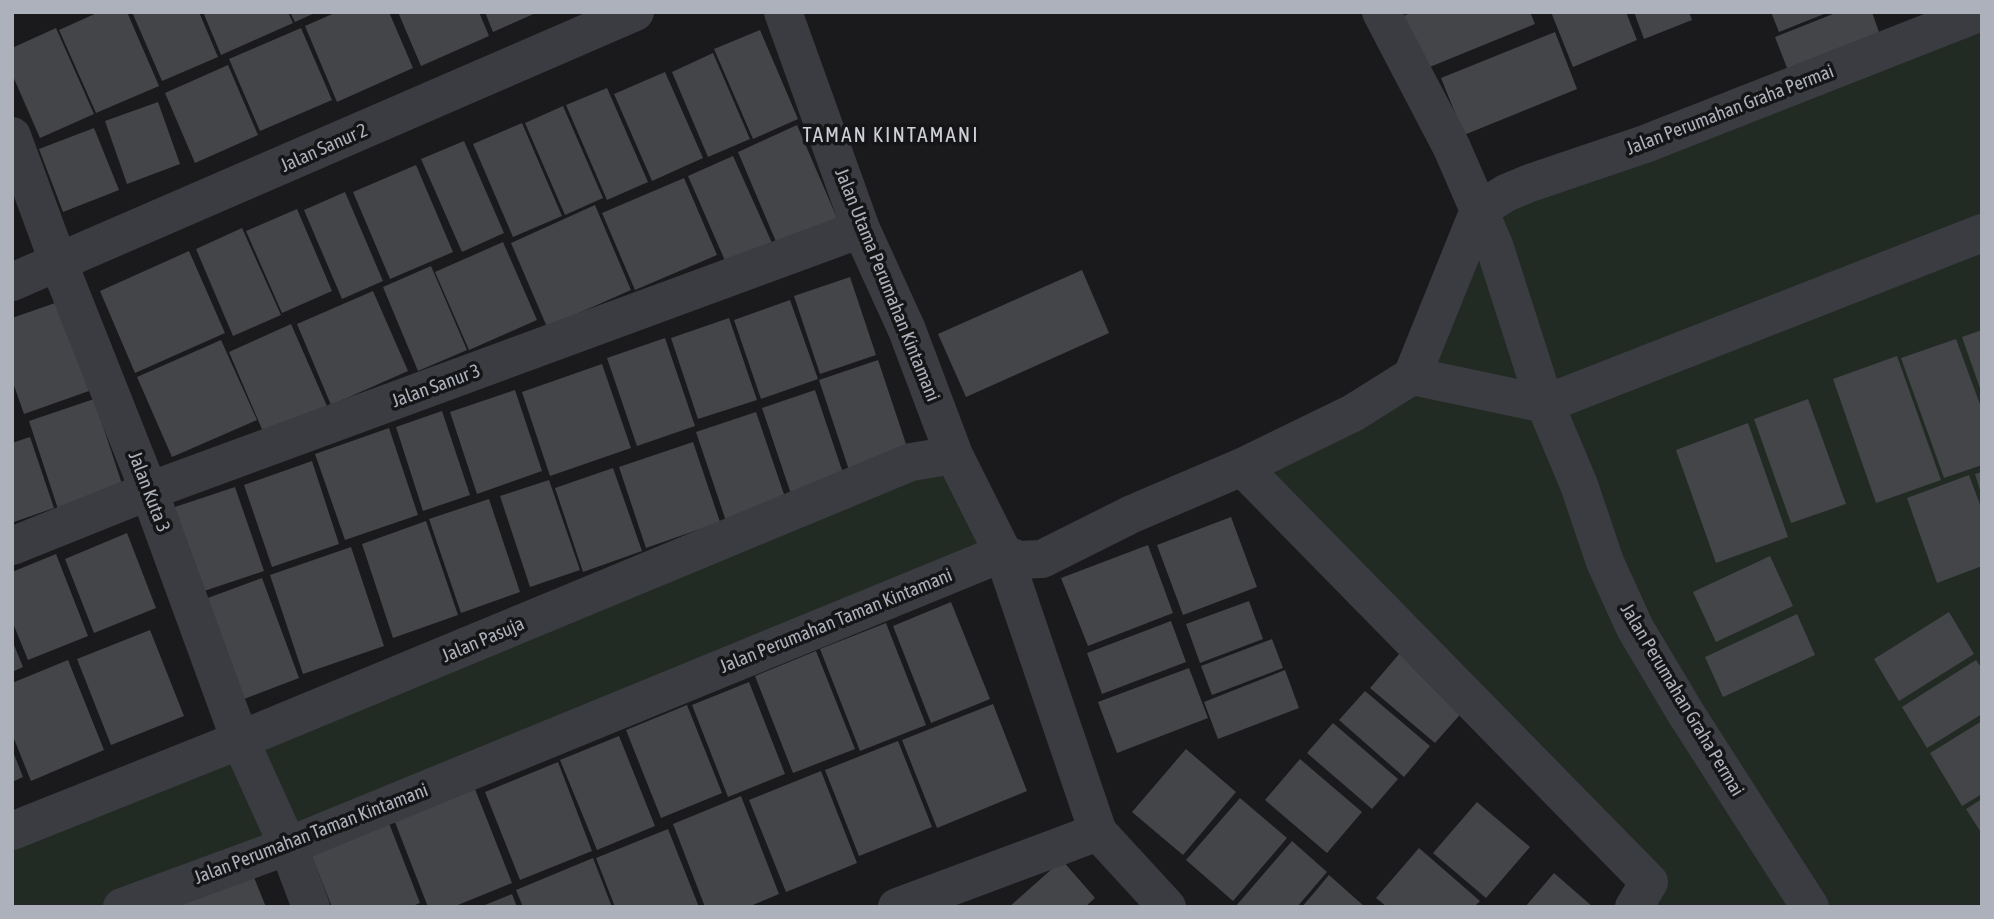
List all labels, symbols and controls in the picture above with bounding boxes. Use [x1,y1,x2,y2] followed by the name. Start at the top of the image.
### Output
[1623,60,1837,160] street label: Jalan Perumahan Graha Permai
[277,119,371,177] street label: Jalan Sanur 2
[804,122,978,148] district label: TAMAN KINTAMANI
[830,165,944,405] street label: Jalan Utama Perumahan Kintamani
[388,359,484,413] street label: Jalan Sanur 3
[123,448,175,536] street label: Jalan Kuta 3
[716,564,956,678] street label: Jalan Perumahan Taman Kintamani
[1615,600,1749,800] street label: Jalan Perumahan Graha Permai
[438,612,528,668] street label: Jalan Pasuja
[191,779,431,889] street label: Jalan Perumahan Taman Kintamani

